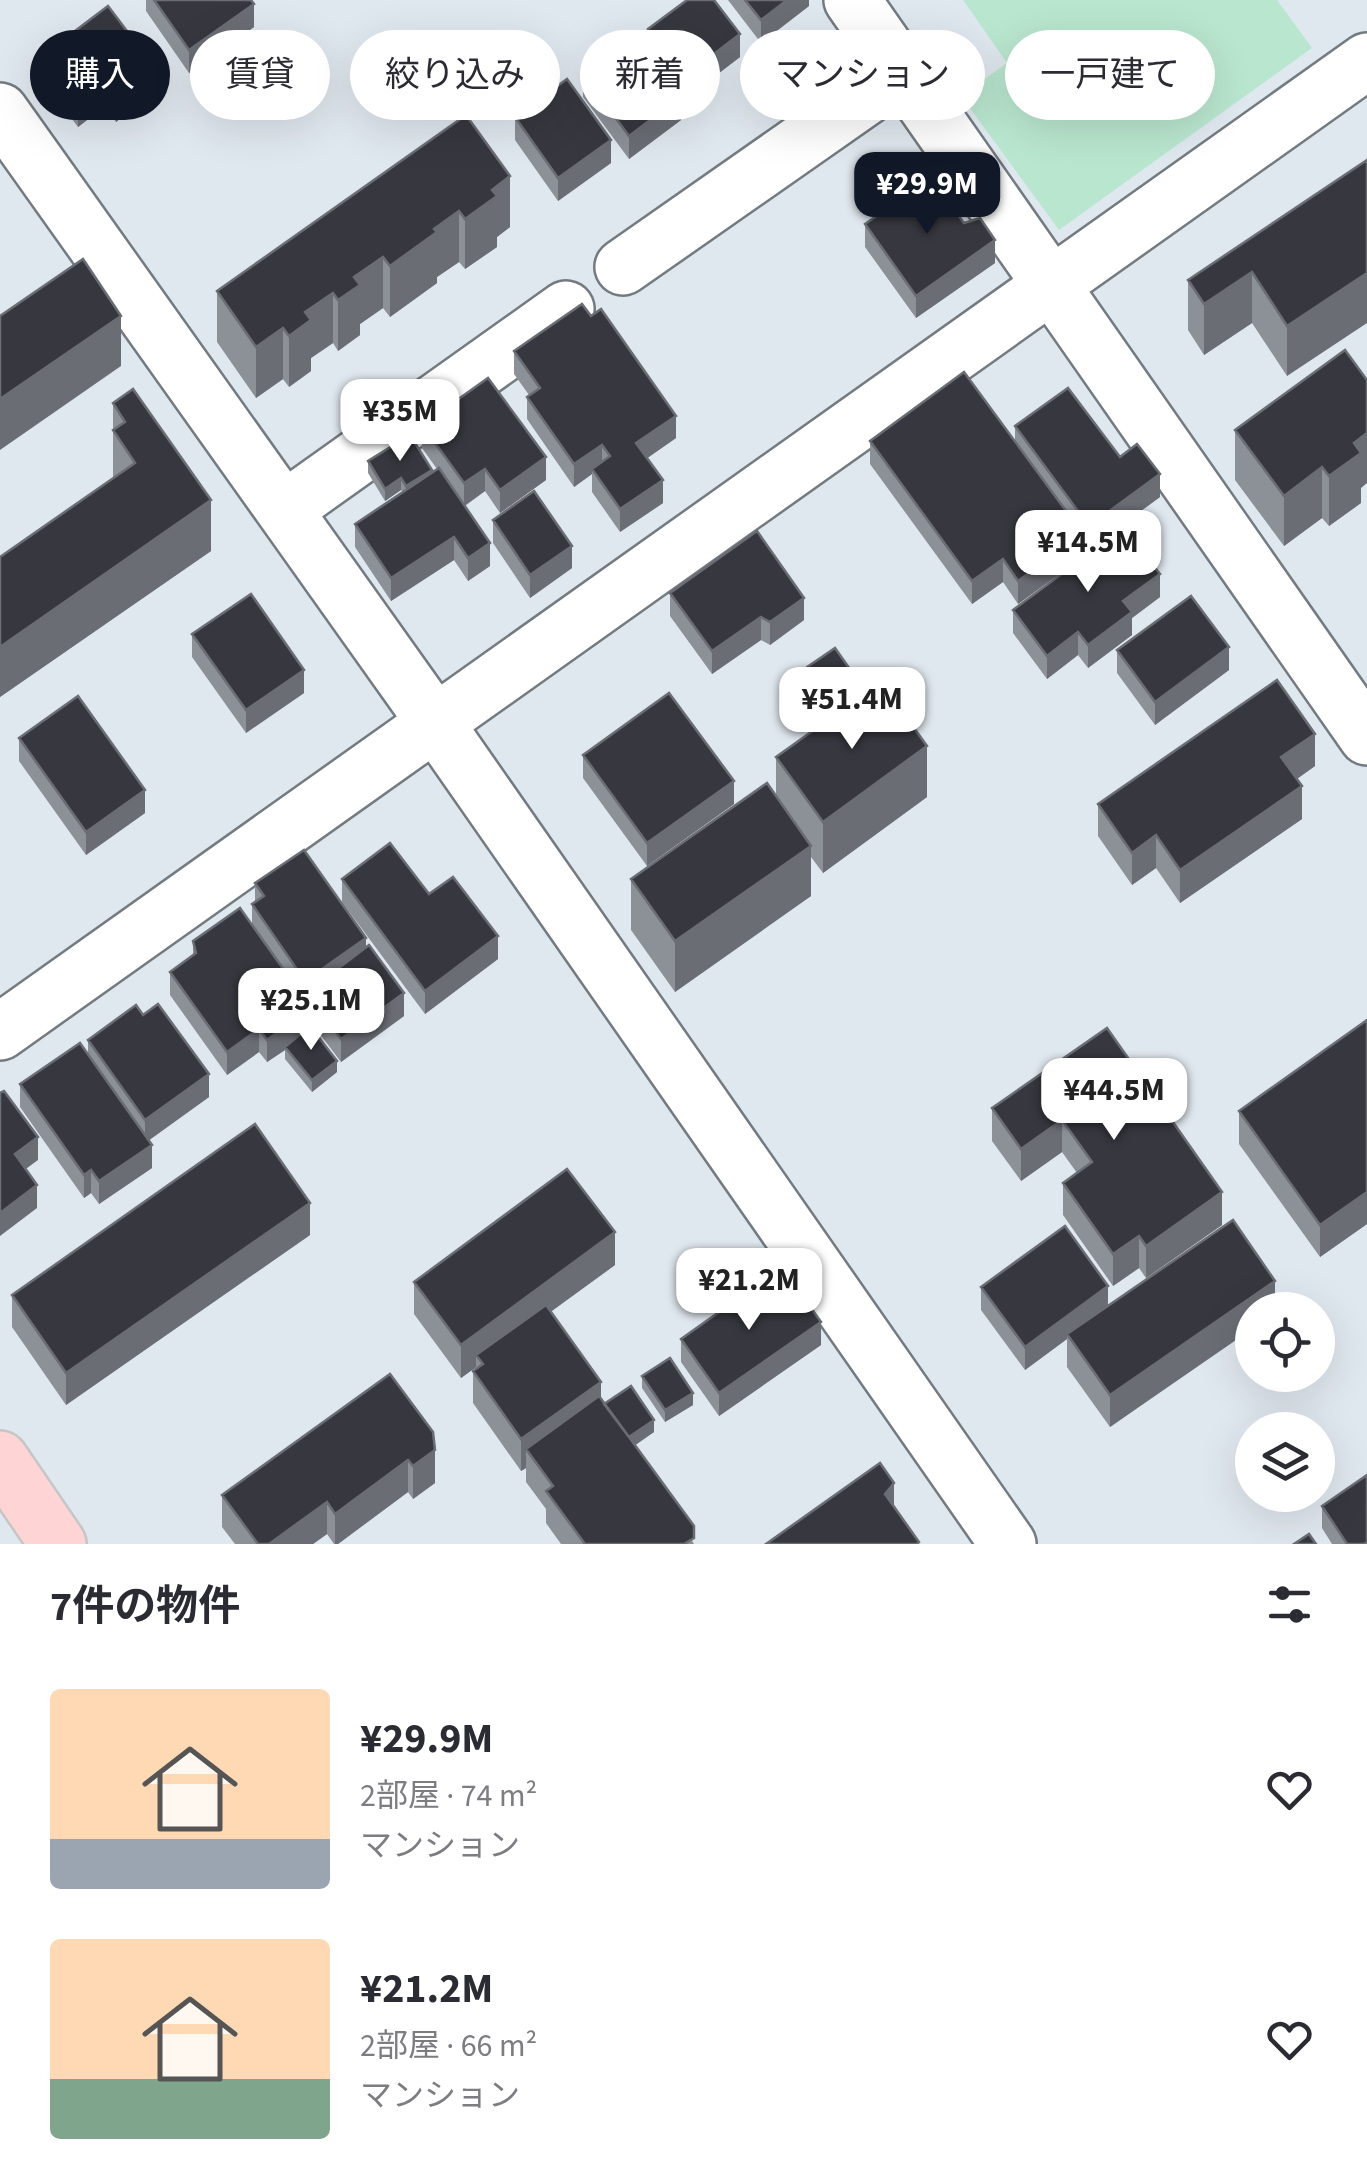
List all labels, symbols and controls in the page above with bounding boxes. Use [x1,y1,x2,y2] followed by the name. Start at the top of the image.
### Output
[30,30,170,120] chip: 購入
[190,30,330,120] chip: 賃貸
[350,30,560,120] chip: 絞り込み
[580,30,720,120] chip: 新着
[740,30,985,120] chip: マンション
[1005,30,1215,120] chip: 一戸建て
[846,152,1008,237] pin: ¥29.9M
[876,161,978,207] text: ¥29.9M
[341,379,459,464] pin: ¥35M
[362,388,438,434] text: ¥35M
[1007,510,1169,595] pin: ¥14.5M
[1037,519,1139,565] text: ¥14.5M
[771,667,933,752] pin: ¥51.4M
[801,676,903,722] text: ¥51.4M
[230,968,392,1053] pin: ¥25.1M
[260,977,362,1023] text: ¥25.1M
[1033,1058,1195,1143] pin: ¥44.5M
[1063,1067,1165,1113] text: ¥44.5M
[668,1248,830,1333] pin: ¥21.2M
[698,1257,800,1303] text: ¥21.2M
[1235,1292,1335,1512] map controls
[1235,1292,1335,1392] button: locate
[1235,1412,1335,1512] button: layers
[50,1577,240,1637] text: 7件の物件
[1262,1577,1317,1632] icon: filters
[360,1709,493,1769] text: ¥29.9M
[130,1729,250,1849] icon: home
[1262,1762,1317,1817] icon: heart
[360,1773,537,1819] text: 2部屋 · 74 m²
[360,1823,520,1869] text: マンション
[360,1959,493,2019] text: ¥21.2M
[130,1979,250,2099] icon: home
[1262,2012,1317,2067] icon: heart
[360,2023,537,2069] text: 2部屋 · 66 m²
[360,2073,520,2119] text: マンション

